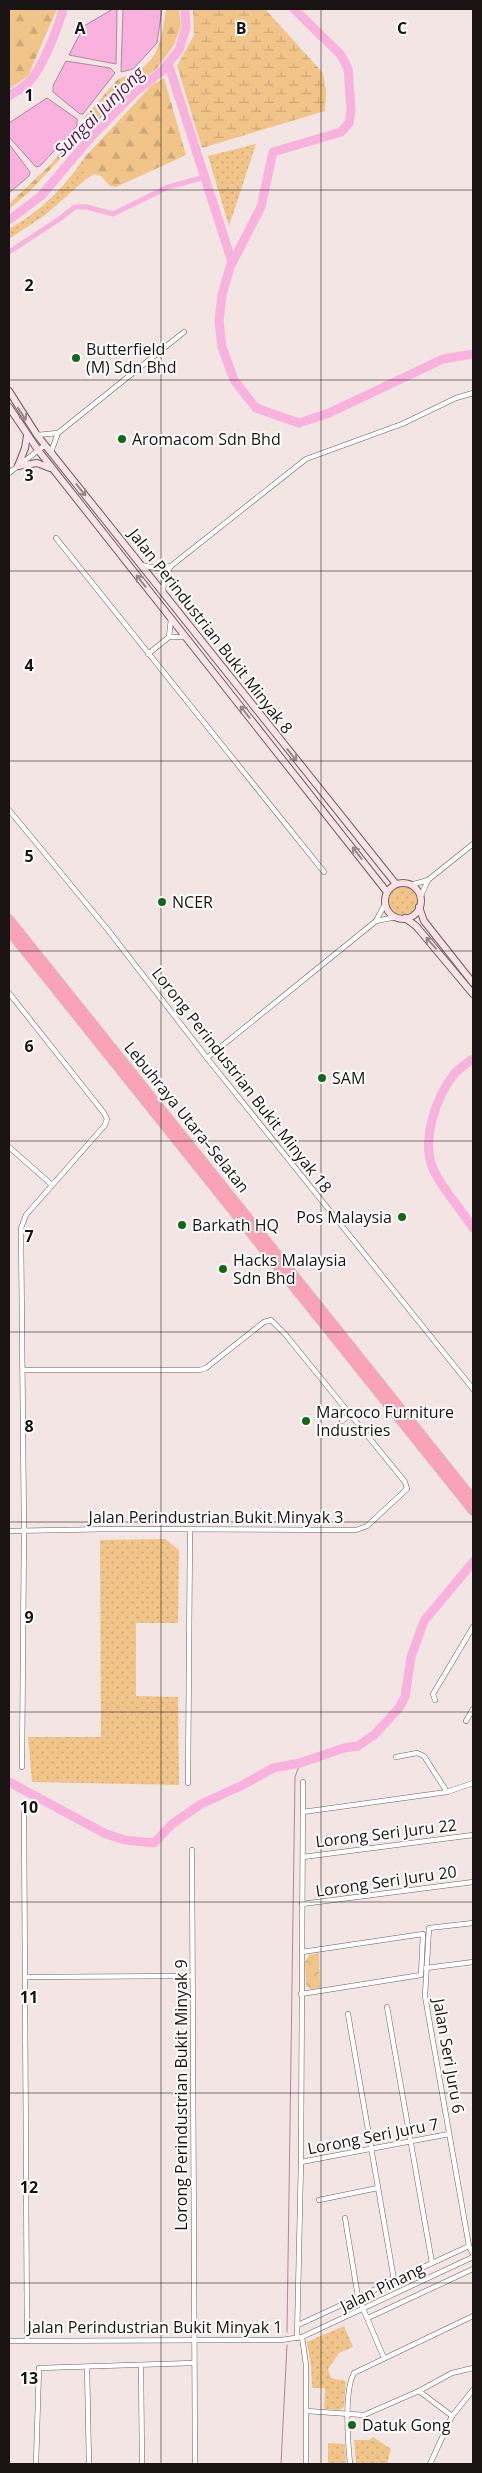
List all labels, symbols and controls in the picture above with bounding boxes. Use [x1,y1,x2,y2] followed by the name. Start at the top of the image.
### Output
[74,17,86,39] text: A
[236,17,246,39] text: B
[397,17,407,39] text: C
[49,60,150,161] water label: Sungai Junjong
[24,84,34,106] text: 1
[24,274,34,296] text: 2
[86,338,176,378] place label: Butterfield (M) Sdn Bhd
[70,352,82,364] marker: Butterfield (M) Sdn Bhd
[17,406,27,420] one-way arrow
[132,428,281,450] place label: Aromacom Sdn Bhd
[116,433,128,445] marker: Aromacom Sdn Bhd
[24,464,34,486] text: 3
[76,484,87,497] one-way arrow
[123,522,298,738] street label: Jalan Perindustrian Bukit Minyak 8
[136,574,147,587] one-way arrow
[24,654,34,676] text: 4
[240,706,251,719] one-way arrow
[286,748,297,761] one-way arrow
[24,845,34,867] text: 5
[352,847,363,860] one-way arrow
[172,891,213,913] place label: NCER
[156,896,168,908] marker: NCER
[426,937,437,950] one-way arrow
[147,963,337,1197] street label: Lorong Perindustrian Bukit Minyak 18
[24,1035,34,1057] text: 6
[119,1037,255,1197] street label: Lebuhraya Utara–Selatan
[332,1067,365,1089] place label: SAM
[316,1072,328,1084] marker: SAM
[296,1206,392,1228] place label: Pos Malaysia
[396,1211,408,1223] marker: Pos Malaysia
[192,1214,279,1236] place label: Barkath HQ
[176,1219,188,1231] marker: Barkath HQ
[24,1225,34,1247] text: 7
[233,1249,346,1289] place label: Hacks Malaysia Sdn Bhd
[217,1263,229,1275] marker: Hacks Malaysia Sdn Bhd
[316,1401,454,1441] place label: Marcoco Furniture Industries
[24,1415,34,1437] text: 8
[300,1415,312,1427] marker: Marcoco Furniture Industries
[87,1506,343,1528] street label: Jalan Perindustrian Bukit Minyak 3
[24,1606,34,1628] text: 9
[20,1796,38,1818] text: 10
[314,1813,458,1853] street label: Lorong Seri Juru 22
[314,1860,458,1902] street label: Lorong Seri Juru 20
[170,1959,192,2231] street label: Lorong Perindustrian Bukit Minyak 9
[20,1986,38,2008] text: 11
[428,1995,470,2115] street label: Jalan Seri Juru 6
[306,2113,440,2159] street label: Lorong Seri Juru 7
[20,2176,38,2198] text: 12
[335,2257,428,2318] street label: Jalan Pinang
[26,2316,282,2338] street label: Jalan Perindustrian Bukit Minyak 1
[20,2367,38,2389] text: 13
[362,2414,451,2436] place label: Datuk Gong
[346,2419,358,2431] marker: Datuk Gong

